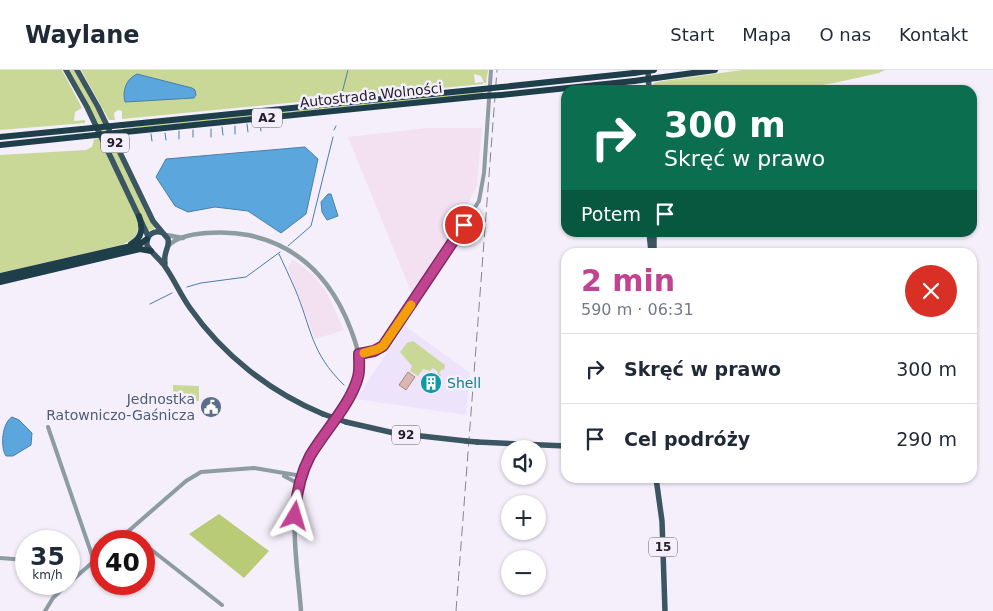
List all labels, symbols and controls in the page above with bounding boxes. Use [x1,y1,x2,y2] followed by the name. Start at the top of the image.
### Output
[25,21,140,49] text: Waylane
[670,24,714,45] text: Start
[742,24,791,45] text: Mapa
[819,24,871,45] text: O nas
[899,24,968,45] text: Kontakt
[299,80,443,110] street label: Autostrada Wolności
[581,105,646,170] icon: right
[664,105,786,145] text: 300 m
[252,108,282,128] road number: A2
[101,134,129,152] road number: 92
[664,146,825,171] text: Skręć w prawo
[651,200,679,228] icon: arrive
[581,203,641,225] text: Potem
[443,204,485,246] pin
[450,211,478,239] icon: arrive
[581,263,675,298] text: 2 min
[905,265,957,317] button: close
[581,300,694,319] text: 590 m · 06:31
[581,355,609,383] icon: right
[624,358,781,380] text: Skręć w prawo
[896,358,957,380] text: 300 m
[419,371,443,395] building icon: Shell
[447,375,481,391] place label: Shell
[46,391,195,423] place label: Jednostka Ratowniczo-Gaśnicza
[199,395,223,419] public building icon: Jednostka Ratowniczo-Gaśnicza
[581,425,609,453] icon: arrive
[392,426,420,444] road number: 92
[624,428,750,450] text: Cel podróży
[896,428,957,450] text: 290 m
[501,440,546,595] map controls
[501,440,546,485] button: sound
[268,489,320,541] position arrow
[501,495,546,540] button: +
[90,530,155,595] speed limit sign: 40
[649,538,677,557] road number: 15
[30,542,65,571] text: 35
[501,550,546,595] button: −
[32,568,63,582] text: km/h

